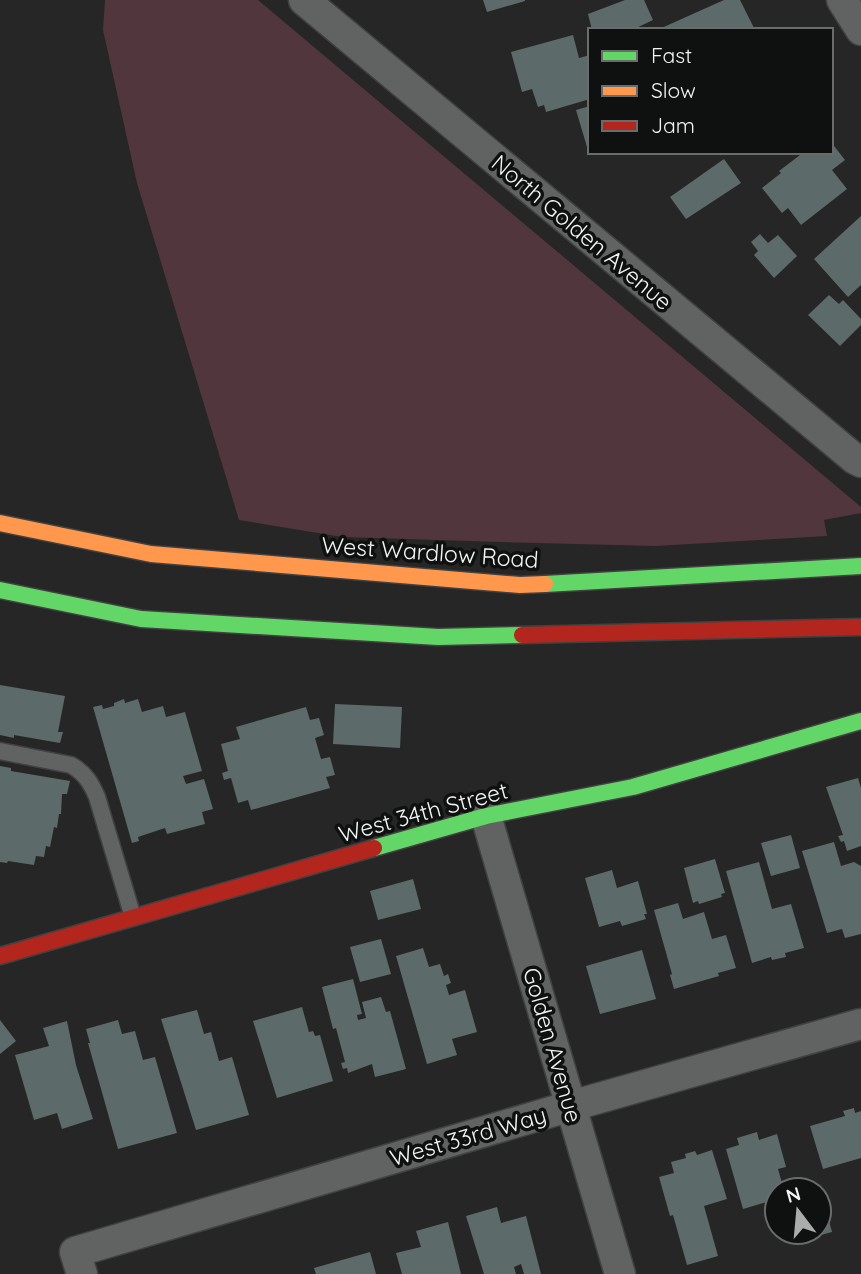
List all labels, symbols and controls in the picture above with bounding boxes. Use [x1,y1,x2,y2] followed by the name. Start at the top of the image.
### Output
[588,28,833,154] legend
[651,42,692,68] text: Fast
[651,77,696,103] text: Slow
[651,112,695,138] text: Jam
[486,148,678,316] street label: North Golden Avenue
[320,530,540,574] street label: West Wardlow Road
[335,775,511,849] street label: West 34th Street
[517,964,589,1126] street label: Golden Avenue
[386,1100,550,1172] street label: West 33rd Way
[763,1176,833,1246] north arrow
[783,1181,803,1208] text: N

